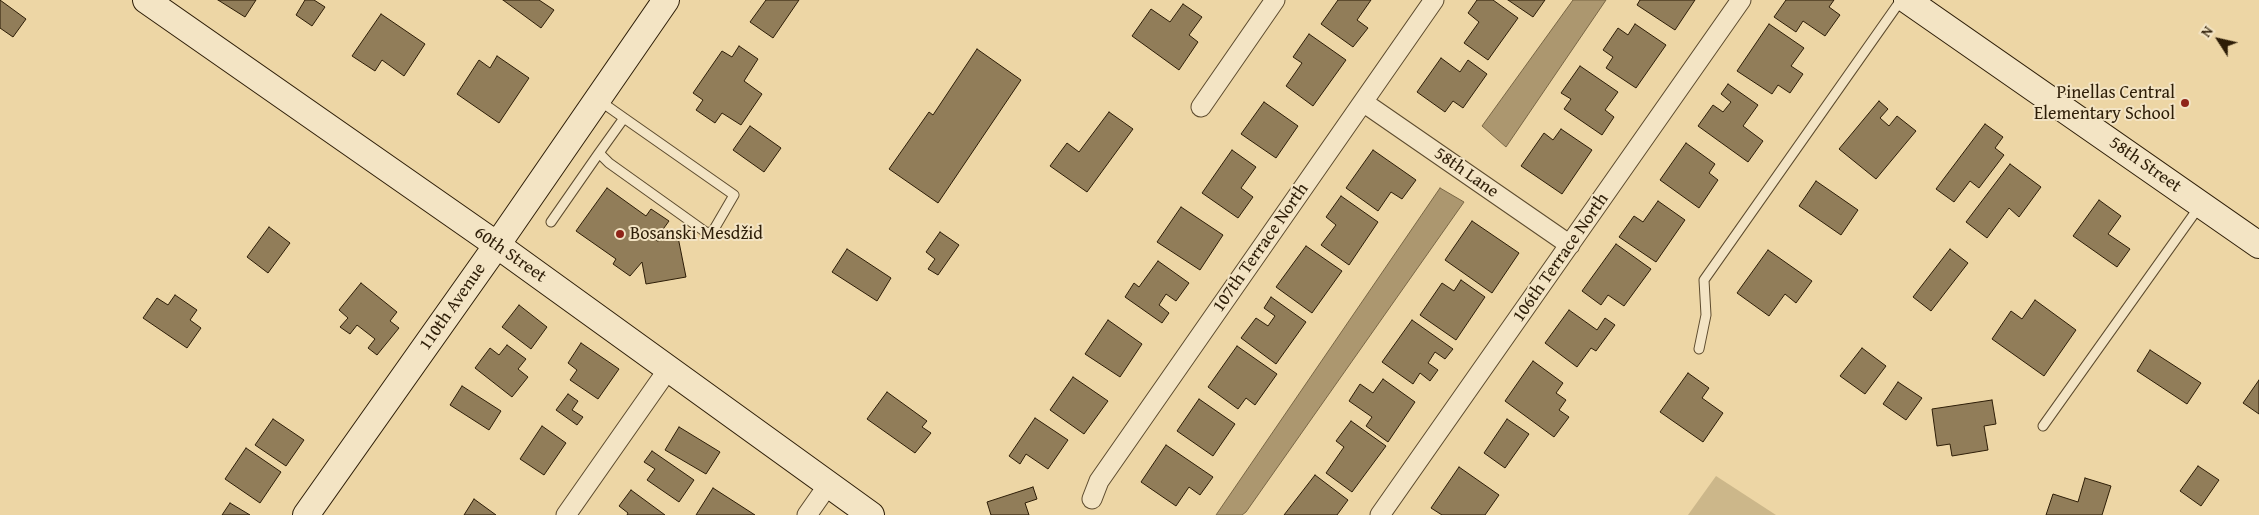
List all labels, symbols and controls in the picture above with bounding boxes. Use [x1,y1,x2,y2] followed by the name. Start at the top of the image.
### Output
[2194,15,2244,65] north arrow
[2196,22,2218,41] text: N
[2034,82,2175,125] place label: Pinellas Central Elementary School
[2179,97,2191,109] marker: Pinellas Central Elementary School
[2105,132,2185,198] street label: 58th Street
[1430,143,1502,203] street label: 58th Lane
[1208,179,1314,317] street label: 107th Terrace North
[1508,189,1614,327] street label: 106th Terrace North
[470,222,550,288] street label: 60th Street
[630,223,763,245] place label: Bosanski Mesdžid
[614,228,626,240] marker: Bosanski Mesdžid
[415,259,491,355] street label: 110th Avenue

